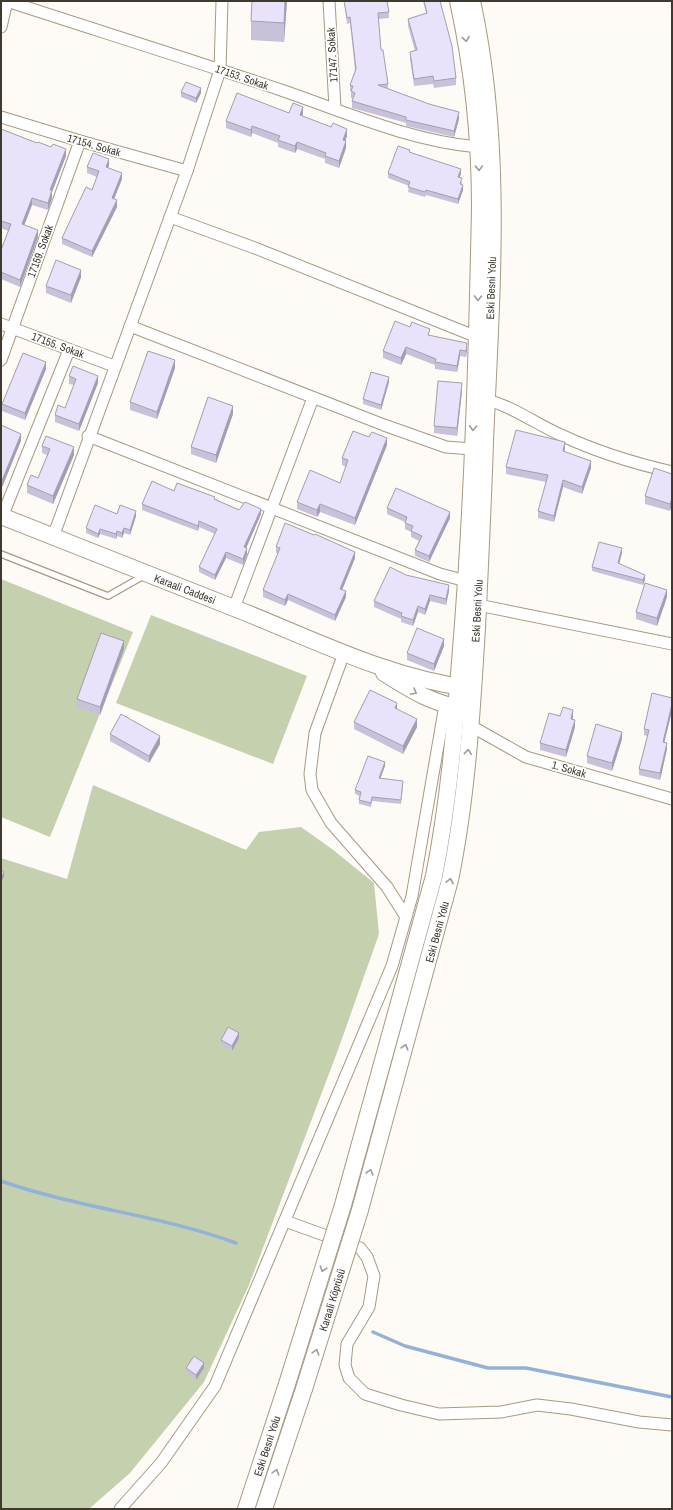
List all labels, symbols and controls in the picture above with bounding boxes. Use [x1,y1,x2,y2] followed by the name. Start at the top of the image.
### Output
[324,27,340,83] street label: 17147. Sokak
[461,36,469,42] one-way arrow
[214,61,271,93] street label: 17153. Sokak
[66,131,123,159] street label: 17154. Sokak
[475,165,484,171] one-way arrow
[24,222,56,279] street label: 17159. Sokak
[483,256,499,320] street label: Eski Besni Yolu
[474,295,482,301] one-way arrow
[30,329,87,361] street label: 17155. Sokak
[469,425,477,431] one-way arrow
[152,571,218,607] street label: Karaali Caddesi
[468,579,486,643] street label: Eski Besni Yolu
[410,687,417,694] one-way arrow
[463,749,472,755] one-way arrow
[550,757,588,781] street label: 1. Sokak
[446,878,454,884] one-way arrow
[422,900,452,964] street label: Eski Besni Yolu
[400,1044,409,1051] one-way arrow
[366,1169,374,1176] one-way arrow
[319,1265,328,1272] one-way arrow
[316,1267,348,1333] street label: Karaali Köprüsü
[311,1349,320,1356] one-way arrow
[251,1414,283,1478] street label: Eski Besni Yolu
[272,1469,280,1476] one-way arrow

